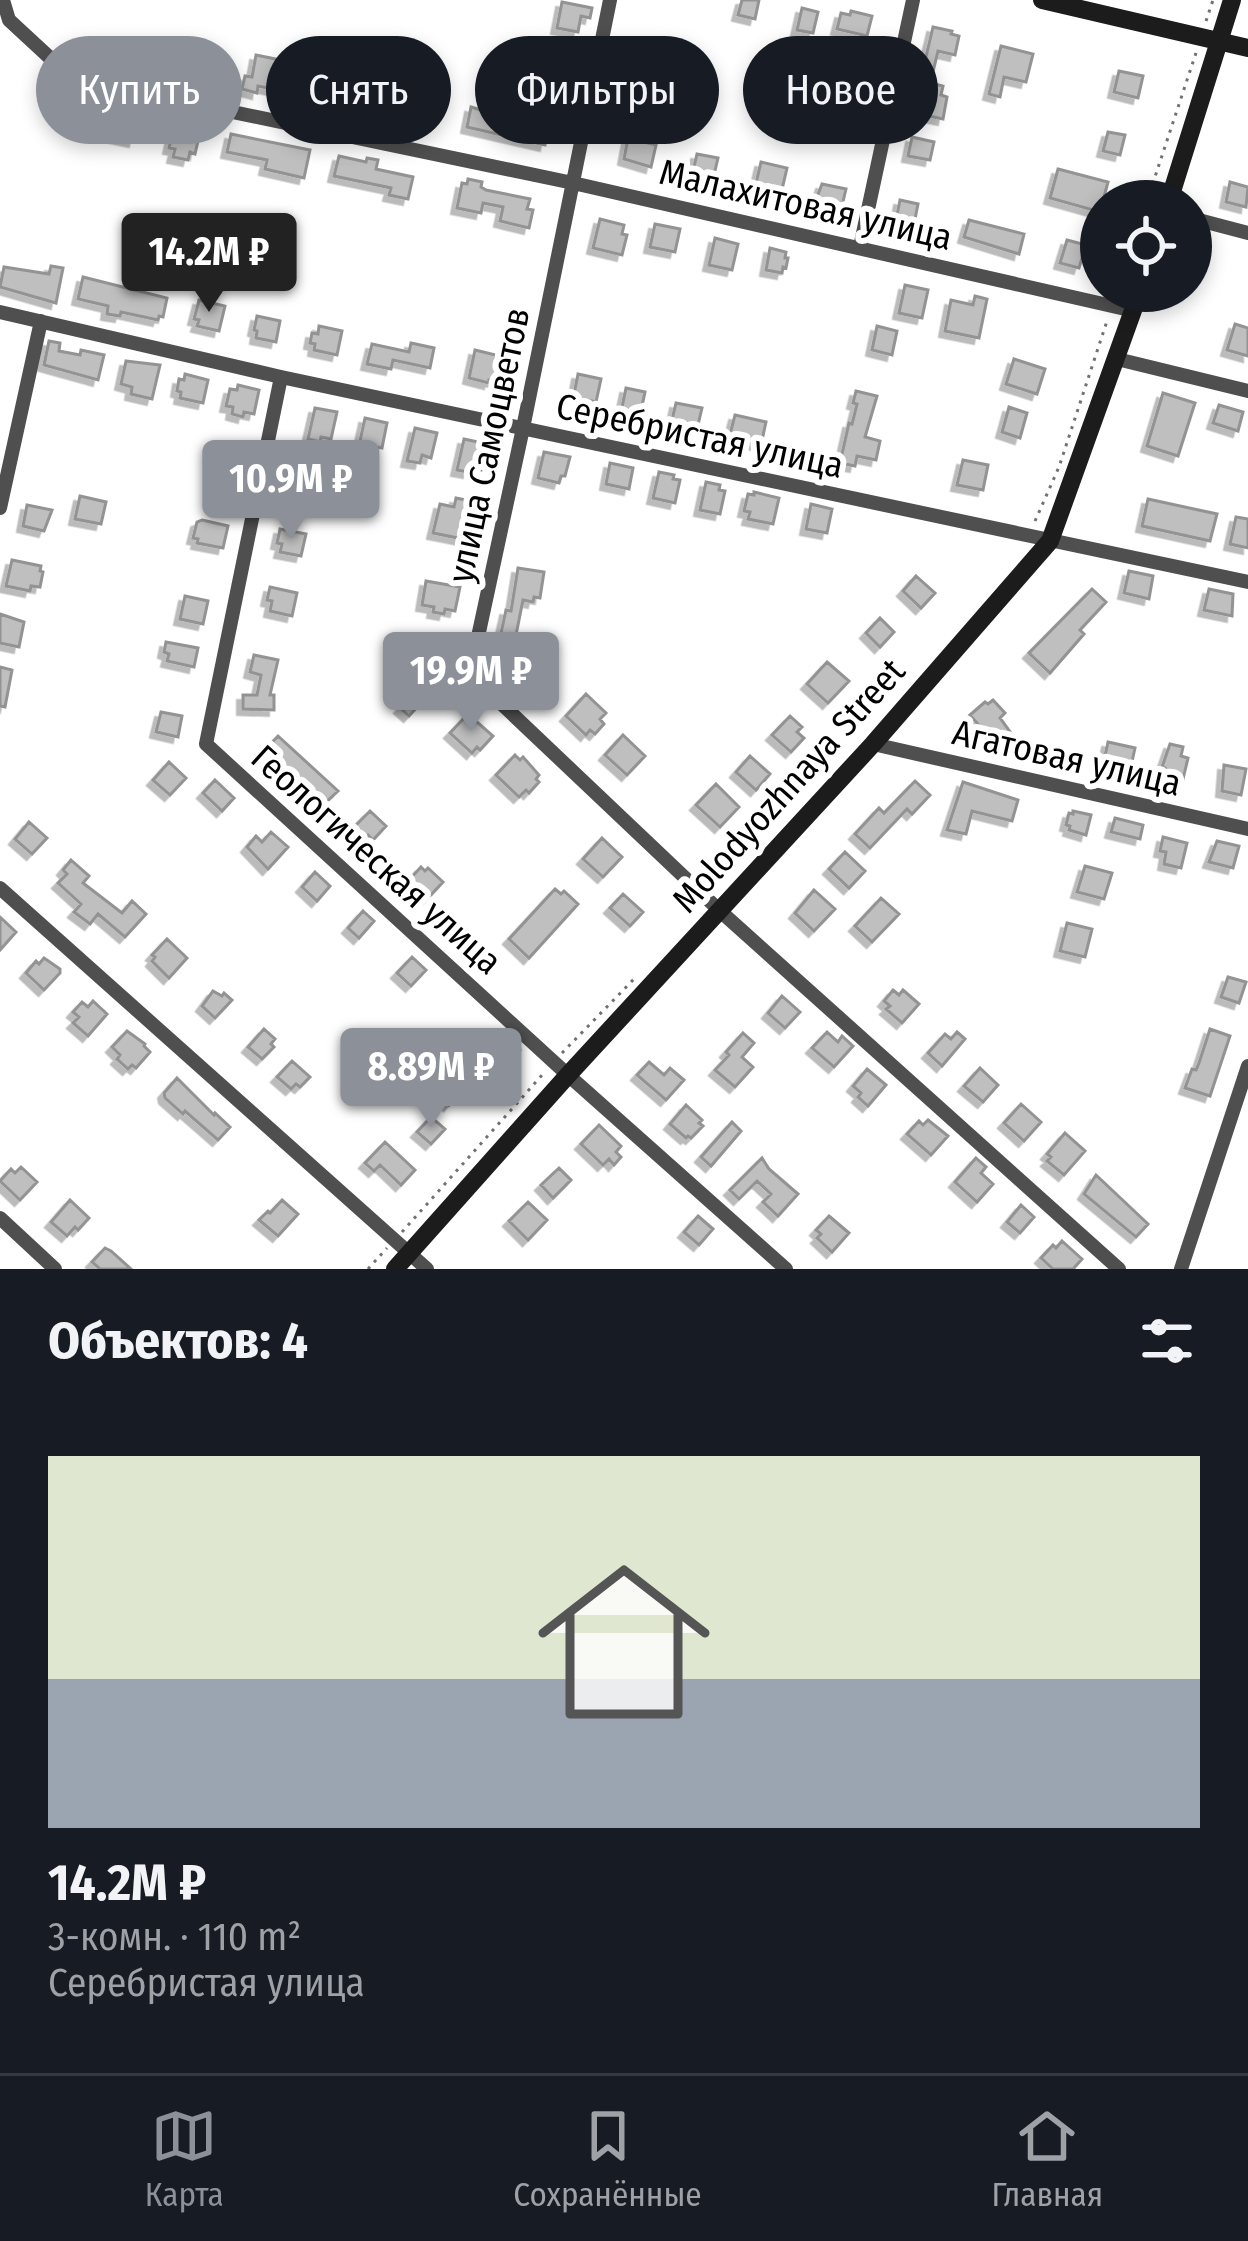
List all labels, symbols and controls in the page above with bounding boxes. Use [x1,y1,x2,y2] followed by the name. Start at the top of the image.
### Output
[36,36,242,144] chip: Купить
[266,36,451,144] chip: Снять
[475,36,719,144] chip: Фильтры
[743,36,938,144] chip: Новое
[655,150,956,260] street label: Малахитовая улица
[1080,180,1212,312] map controls
[1080,180,1212,312] button: locate
[98,213,320,315] pin: 14.2M ₽
[149,229,269,275] text: 14.2M ₽
[438,304,540,587] street label: улица Самоцветов
[552,384,847,488] street label: Серебристая улица
[180,440,402,542] pin: 10.9M ₽
[229,456,353,502] text: 10.9M ₽
[360,632,582,734] pin: 19.9M ₽
[410,648,532,694] text: 19.9M ₽
[663,650,914,922] street label: Molodyozhnaya Street
[948,710,1185,806] street label: Агатовая улица
[242,736,511,984] street label: Геологическая улица
[320,1028,542,1130] pin: 8.89M ₽
[367,1044,495,1090] text: 8.89M ₽
[1134,1308,1200,1374] icon: filters
[48,1310,308,1372] text: Объектов: 4
[516,1534,732,1750] icon: home
[48,1852,206,1914] text: 14.2M ₽
[48,1914,301,1960] text: 3-комн. · 110 m²
[48,1960,365,2006] text: Серебристая улица
[145,2103,224,2215] tab: Карта
[513,2103,702,2215] tab: Сохранённые
[991,2103,1103,2215] tab: Главная

